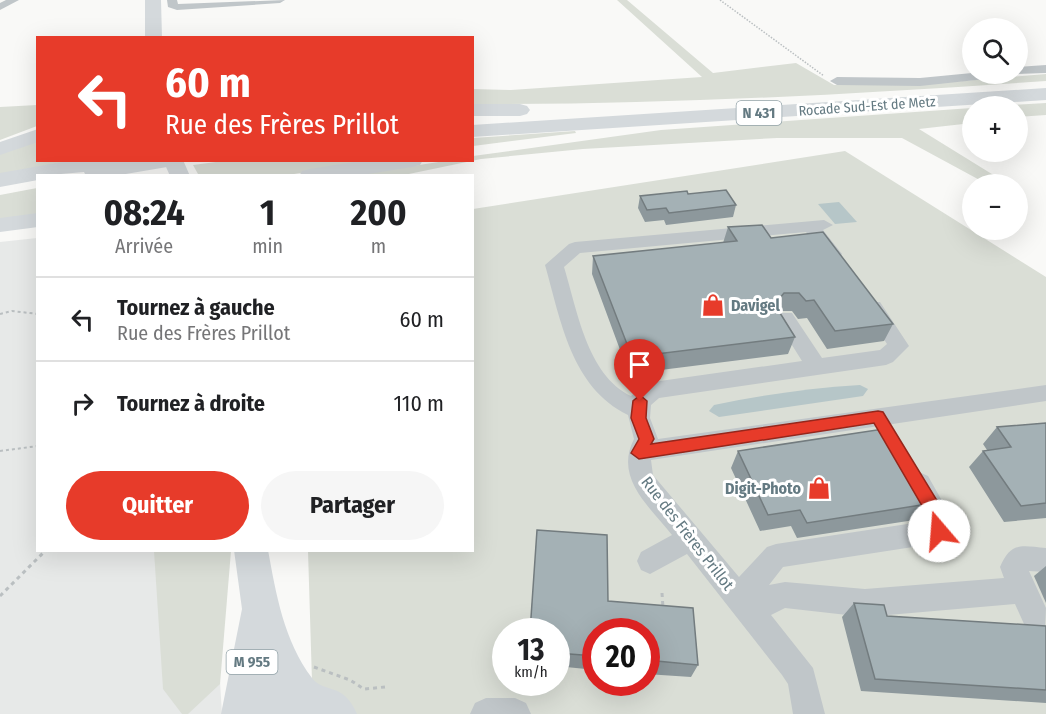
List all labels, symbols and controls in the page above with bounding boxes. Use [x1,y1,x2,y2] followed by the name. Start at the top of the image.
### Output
[962,18,1028,240] map controls
[962,18,1028,84] button: search
[165,58,251,108] text: 60 m
[66,60,144,138] icon: left
[798,93,937,120] street label: Rocade Sud-Est de Metz
[962,96,1028,162] button: +
[736,101,782,125] road number: N 431
[165,109,399,141] text: Rue des Frères Prillot
[962,174,1028,240] button: −
[103,191,185,235] text: 08:24
[260,191,275,235] text: 1
[351,191,407,235] text: 200
[115,234,173,258] text: Arrivée
[252,234,283,258] text: min
[371,234,386,258] text: m
[700,292,726,318] shop icon: Davigel
[117,294,275,321] text: Tournez à gauche
[731,296,780,315] place label: Davigel
[66,303,99,336] icon: left
[400,306,444,333] text: 60 m
[117,321,290,345] text: Rue des Frères Prillot
[614,339,665,401] pin
[623,348,656,381] icon: arrive
[66,387,99,420] icon: right
[117,390,265,417] text: Tournez à droite
[394,390,444,417] text: 110 m
[66,471,249,540] button: Quitter
[261,471,444,540] button: Partager
[637,473,738,594] street label: Rue des Frères Prillot
[806,475,832,501] shop icon: Digit-Photo
[725,479,801,498] place label: Digit-Photo
[907,499,971,563] position arrow
[582,618,660,696] speed limit sign: 20
[518,632,544,668] text: 13
[226,650,278,674] road number: M 955
[514,663,548,681] text: km/h

